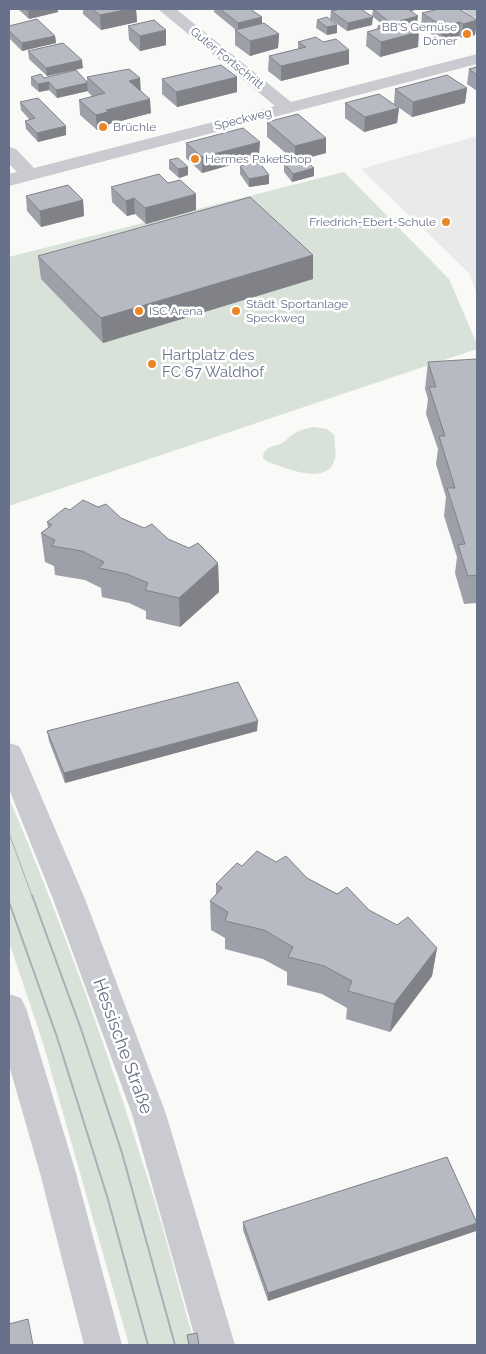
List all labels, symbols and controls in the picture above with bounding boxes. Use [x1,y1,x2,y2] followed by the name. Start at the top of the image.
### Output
[382,20,458,48] place label: BB'S Gemüse Döner
[188,24,266,92] street label: Guter Fortschritt
[461,28,473,40] marker: BB'S Gemüse Döner
[213,105,273,133] street label: Speckweg
[113,120,156,134] place label: Brüchle
[97,121,109,133] marker: Brüchle
[205,152,312,166] place label: Hermes PaketShop
[189,153,201,165] marker: Hermes PaketShop
[309,215,436,229] place label: Friedrich-Ebert-Schule
[440,216,452,228] marker: Friedrich-Ebert-Schule
[246,297,348,325] place label: Städt. Sportanlage Speckweg
[149,304,203,318] place label: ISC Arena
[133,305,145,317] marker: ISC Arena
[230,305,242,317] marker: Städt. Sportanlage Speckweg
[162,346,265,381] place label: Hartplatz des FC 67 Waldhof
[146,358,158,370] marker: Hartplatz des FC 67 Waldhof
[89,975,158,1117] street label: Hessische Straße

